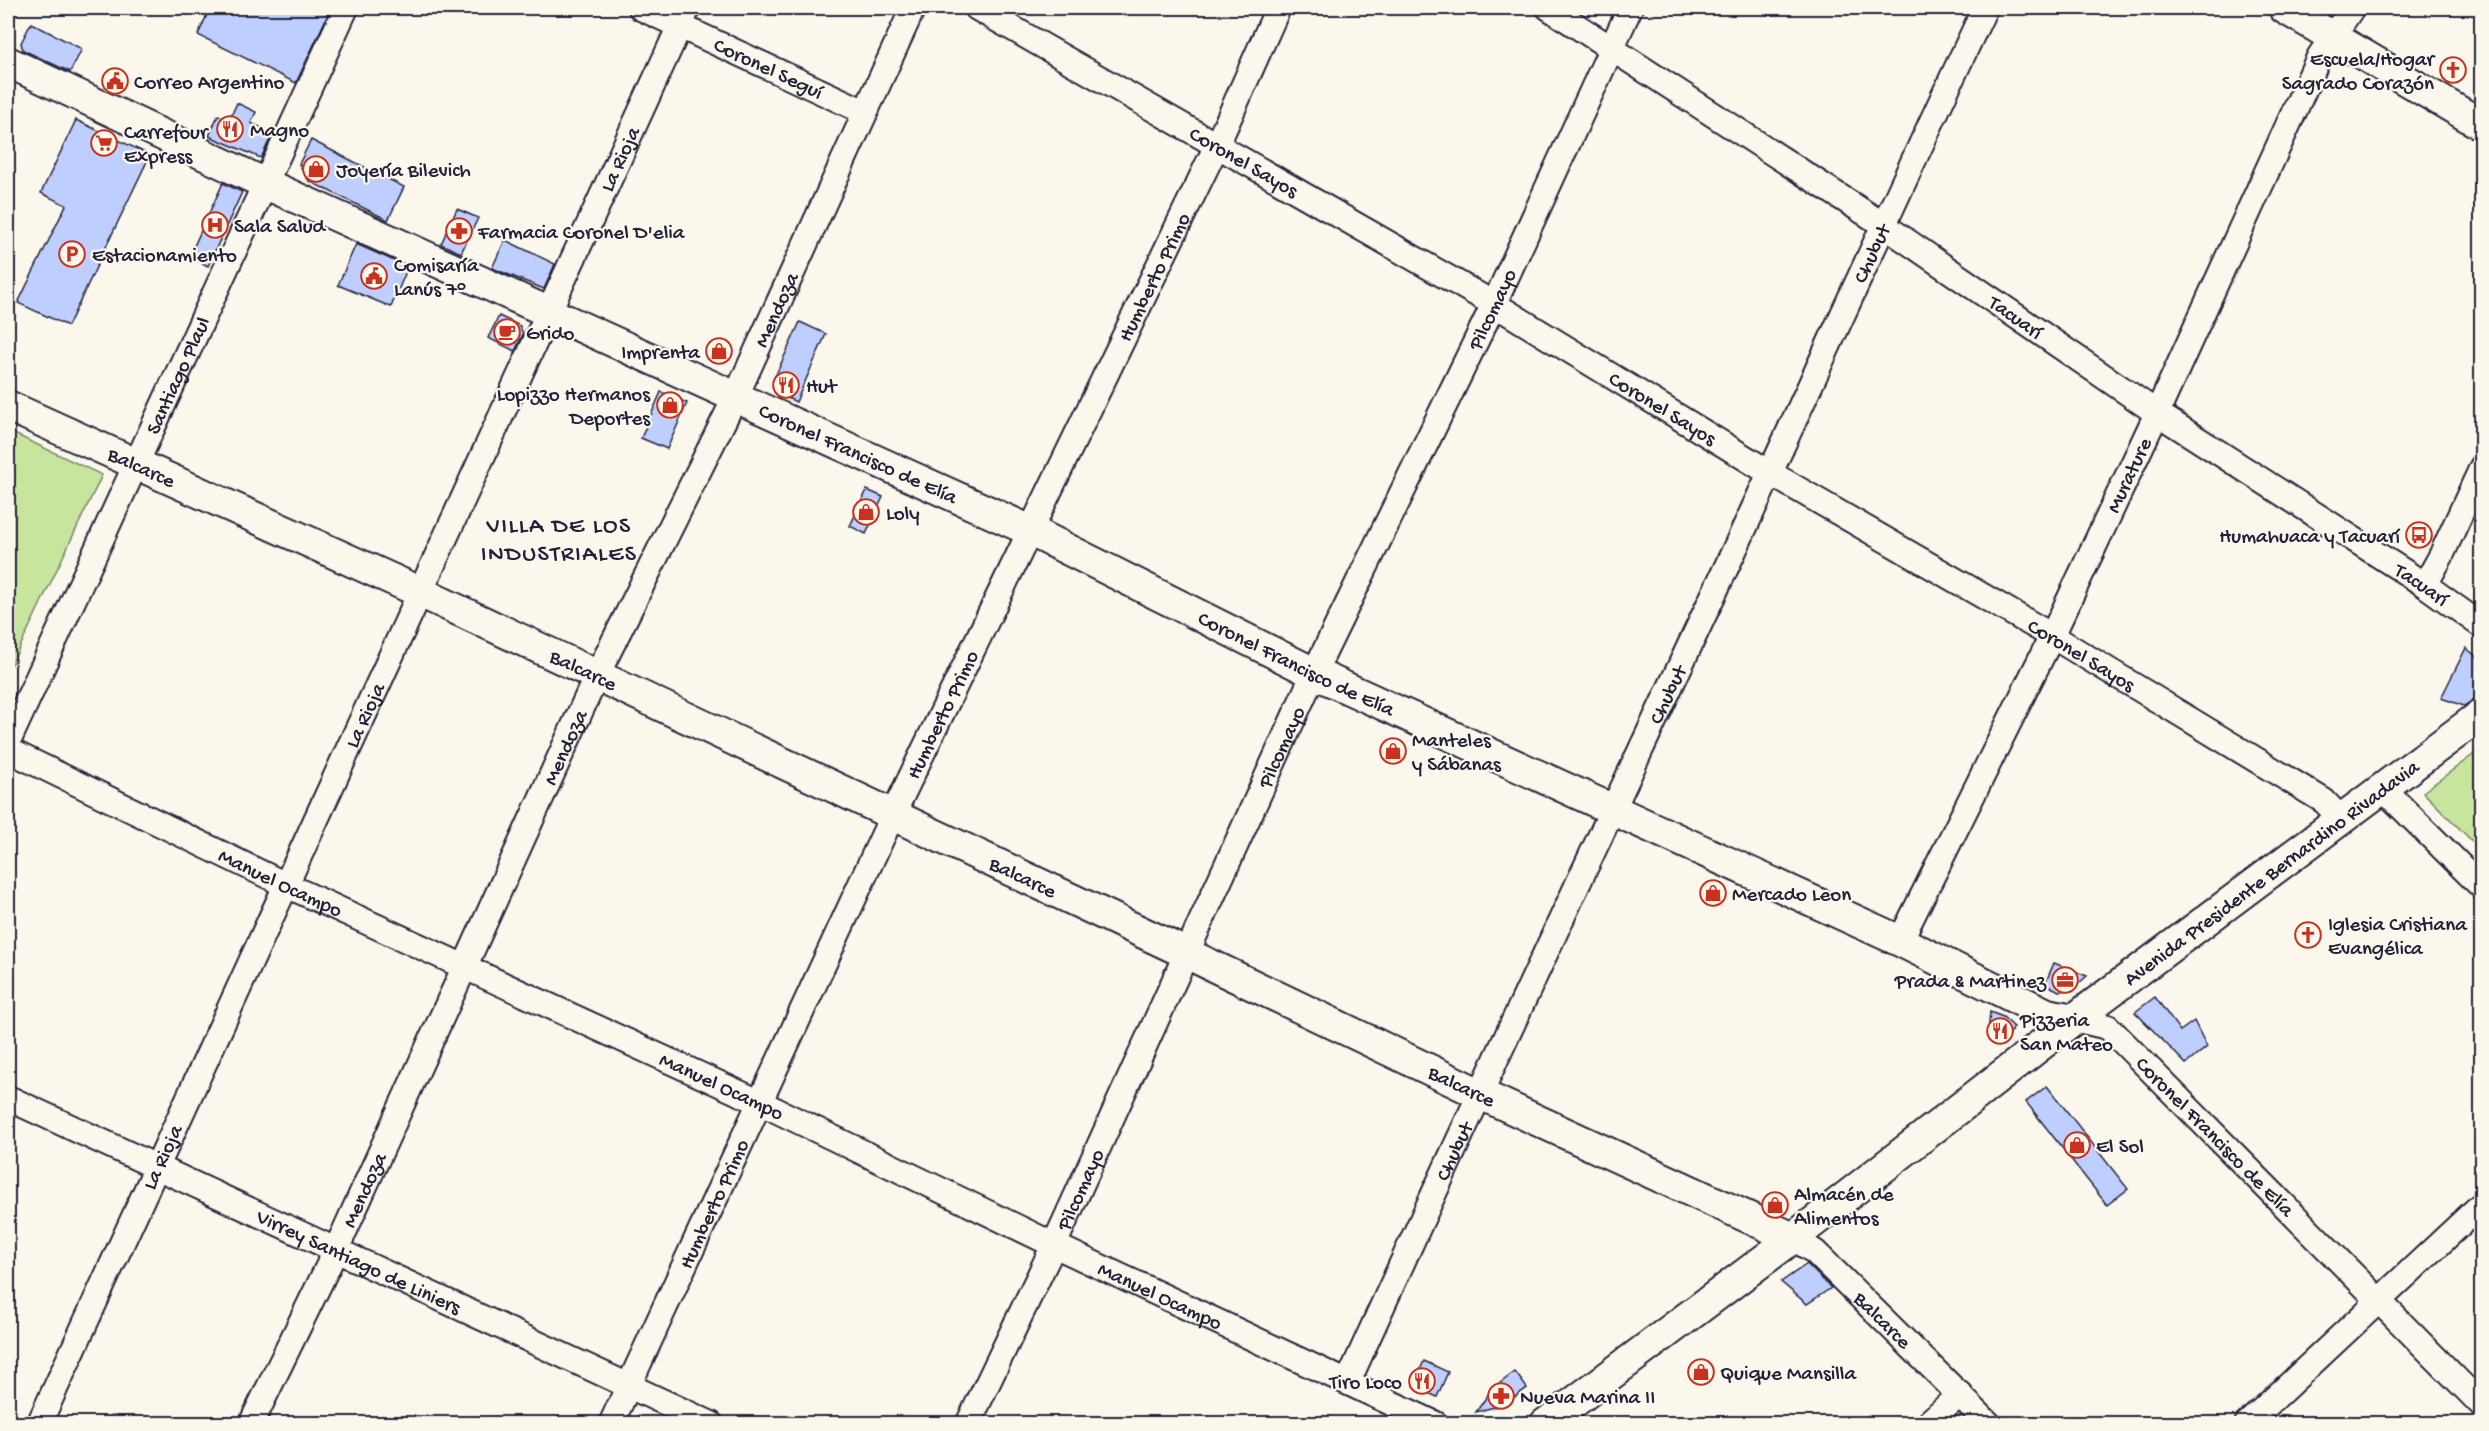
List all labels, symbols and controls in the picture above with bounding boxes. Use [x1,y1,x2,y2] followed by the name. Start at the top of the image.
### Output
[709,34,827,107] street label: Coronel Seguí
[2282,49,2436,98] place label: Escuela/Hogar Sagrado Corazón
[2438,55,2468,85] church icon: Escuela/Hogar Sagrado Corazón
[100,66,130,96] public building icon: Correo Argentino
[134,72,285,97] place label: Correo Argentino
[215,114,245,144] restaurant icon: Magno
[250,120,309,145] place label: Magno
[124,122,209,171] place label: Carrefour Express
[597,122,648,196] street label: La Rioja
[1184,123,1303,206] street label: Coronel Sayos
[89,128,119,158] supermarket icon: Carrefour Express
[301,154,331,184] shop icon: Joyería Bilevich
[336,160,471,185] place label: Joyería Bilevich
[200,210,230,240] hospital icon: Sala Salud
[1115,210,1198,347] street label: Humberto Primo
[234,216,327,241] place label: Sala Salud
[444,216,474,246] pharmacy icon: Farmacia Coronel D'elia
[1850,219,1899,288] street label: Chubut
[477,222,686,247] place label: Farmacia Coronel D'elia
[57,239,87,269] parking icon: Estacionamiento
[92,245,237,270] place label: Estacionamiento
[394,255,480,304] place label: Comisaría Lanús 7°
[359,261,389,291] public building icon: Comisaría Lanús 7°
[1464,266,1524,356] street label: Pilcomayo
[751,268,807,352] street label: Mendoza
[1982,291,2047,347] street label: Tacuarí
[142,314,218,439] street label: Santiago Plaul
[492,317,522,347] cafe icon: Grido
[526,323,575,348] place label: Grido
[704,336,734,366] shop icon: Imprenta
[621,342,701,367] place label: Imprenta
[1603,368,1721,454] street label: Coronel Sayos
[771,370,801,400] restaurant icon: Hut
[806,376,839,401] place label: Hut
[497,384,651,433] place label: Lopizzo Hermanos Deportes
[655,390,685,420] shop icon: Lopizzo Hermanos Deportes
[754,400,962,512] street label: Coronel Francisco de Elía
[2103,434,2160,518] street label: Murature
[102,443,179,496] street label: Balcarce
[851,497,881,527] shop icon: Loly
[886,503,920,528] place label: Loly
[481,513,637,570] district label: VILLA DE LOS INDUSTRIALES
[2404,520,2434,550] bus stop icon: Humahuaca y Tacuarí
[2219,526,2400,551] place label: Humahuaca y Tacuarí
[2388,559,2453,614] street label: Tacuarí
[1193,608,1399,725] street label: Coronel Francisco de Elía
[2022,615,2140,700] street label: Coronel Sayos
[544,645,621,699] street label: Balcarce
[903,647,986,784] street label: Humberto Primo
[1645,660,1695,729] street label: Chubut
[342,679,393,753] street label: La Rioja
[1254,703,1313,794] street label: Pilcomayo
[540,706,596,790] street label: Mendoza
[1412,730,1502,779] place label: Manteles y Sábanas
[1378,736,1408,766] shop icon: Manteles y Sábanas
[2120,755,2427,993] street label: Avenida Presidente Bernardino Rivadavia
[213,845,345,925] street label: Manuel Ocampo
[983,853,1060,906] street label: Balcarce
[1698,878,1728,908] shop icon: Mercado Leon
[1732,884,1851,909] place label: Mercado Leon
[2328,914,2468,963] place label: Iglesia Cristiana Evangélica
[2293,920,2323,950] church icon: Iglesia Cristiana Evangélica
[2050,965,2080,995] office icon: Prada & Martinez
[1894,971,2047,996] place label: Prada & Martinez
[2019,1010,2113,1059] place label: Pizzeria San Mateo
[1985,1016,2015,1046] restaurant icon: Pizzeria San Mateo
[655,1049,787,1128] street label: Manuel Ocampo
[2129,1053,2299,1225] street label: Coronel Francisco de Elía
[1422,1061,1499,1116] street label: Balcarce
[1432,1117,1482,1186] street label: Chubut
[139,1121,191,1195] street label: La Rioja
[2062,1130,2092,1160] shop icon: El Sol
[675,1136,757,1274] street label: Humberto Primo
[2096,1136,2144,1161] place label: El Sol
[1053,1146,1112,1236] street label: Pilcomayo
[339,1148,395,1232] street label: Mendoza
[1794,1184,1895,1233] place label: Almacén de Alimentos
[1760,1190,1790,1220] shop icon: Almacén de Alimentos
[251,1205,465,1323] street label: Virrey Santiago de Liniers
[1093,1258,1225,1338] street label: Manuel Ocampo
[1846,1287,1916,1357] street label: Balcarce
[1686,1357,1716,1387] shop icon: Quique Mansilla
[1720,1363,1857,1388] place label: Quique Mansilla
[1407,1366,1437,1396] restaurant icon: Tiro Loco
[1328,1372,1402,1397] place label: Tiro Loco
[1486,1381,1516,1411] pharmacy icon: Nueva Marina II
[1520,1387,1655,1412] place label: Nueva Marina II

